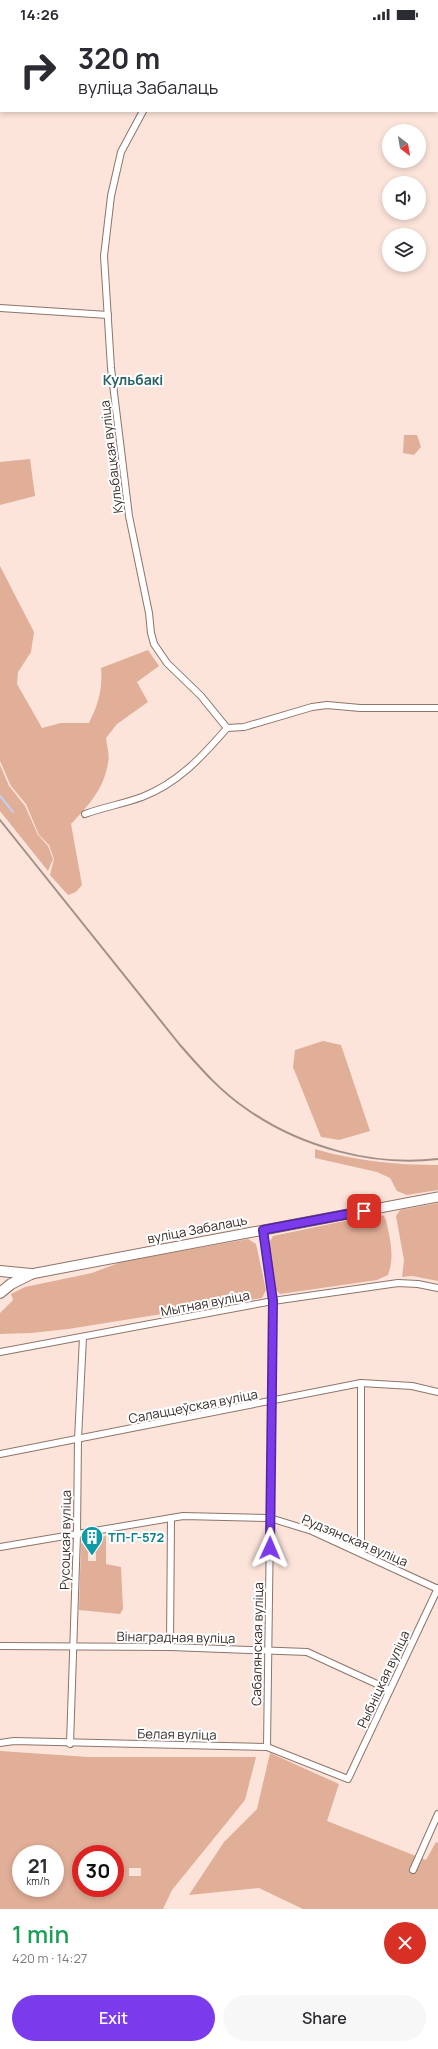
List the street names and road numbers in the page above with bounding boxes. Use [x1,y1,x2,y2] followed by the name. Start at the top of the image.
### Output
[95,399,127,515] street label: Кульбацкая вуліца
[146,1210,249,1248] street label: вуліца Забалаць
[159,1286,251,1320] street label: Мытная вуліца
[127,1385,259,1427] street label: Салаццеўская вуліца
[55,1490,75,1590] street label: Русоцкая вуліца
[299,1510,411,1570] street label: Рудзянская вуліца
[247,1582,267,1706] street label: Сабалянская вуліца
[117,1627,235,1647] street label: Вінаградная вуліца
[353,1627,413,1731] street label: Рыбніцкая вуліца
[137,1724,217,1744] street label: Белая вуліца

